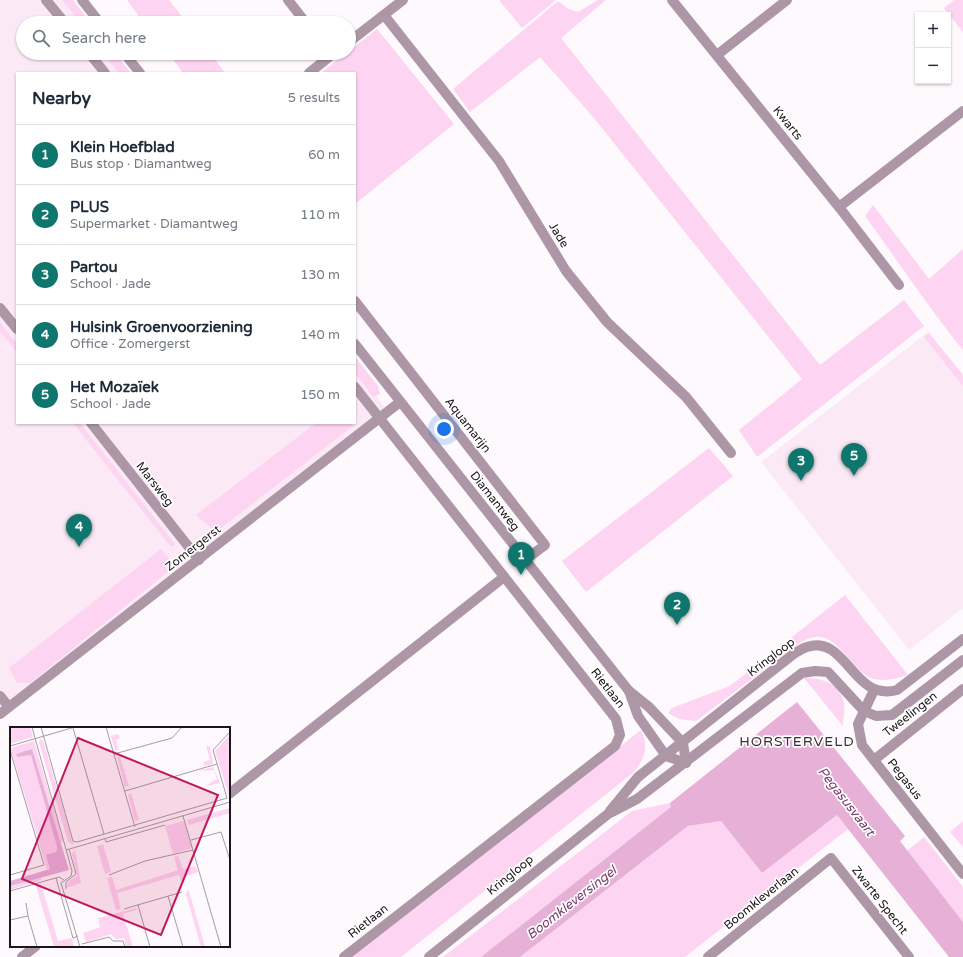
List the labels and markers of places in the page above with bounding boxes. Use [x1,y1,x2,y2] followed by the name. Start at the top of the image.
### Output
[841,443,867,476] pin: 5
[788,448,814,481] pin: 3
[66,514,92,547] pin: 4
[508,542,534,575] pin: 1
[664,592,690,625] pin: 2

